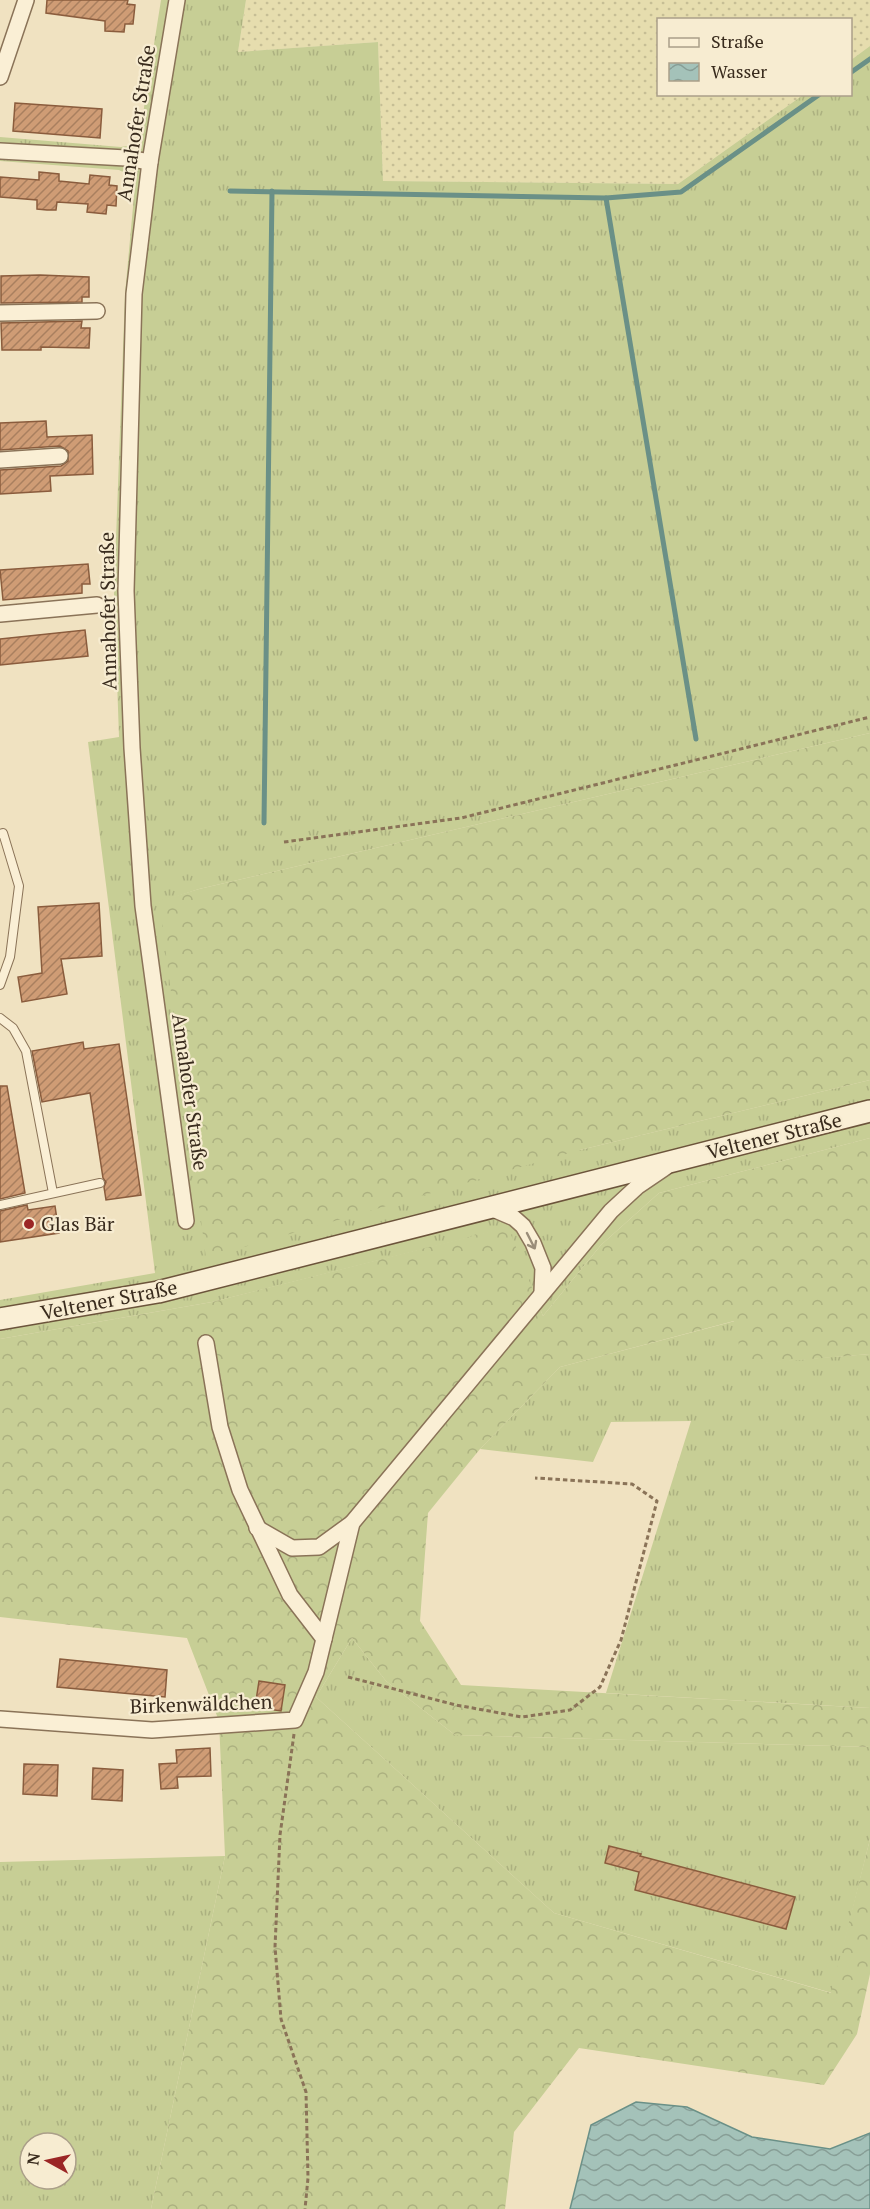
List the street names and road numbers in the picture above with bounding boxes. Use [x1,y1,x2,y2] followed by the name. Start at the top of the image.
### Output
[110,43,161,203] street label: Annahofer Straße
[93,532,122,690] street label: Annahofer Straße
[166,1012,215,1172] street label: Annahofer Straße
[703,1106,844,1165] street label: Veltener Straße
[38,1273,180,1326] street label: Veltener Straße
[129,1688,273,1719] street label: Birkenwäldchen

